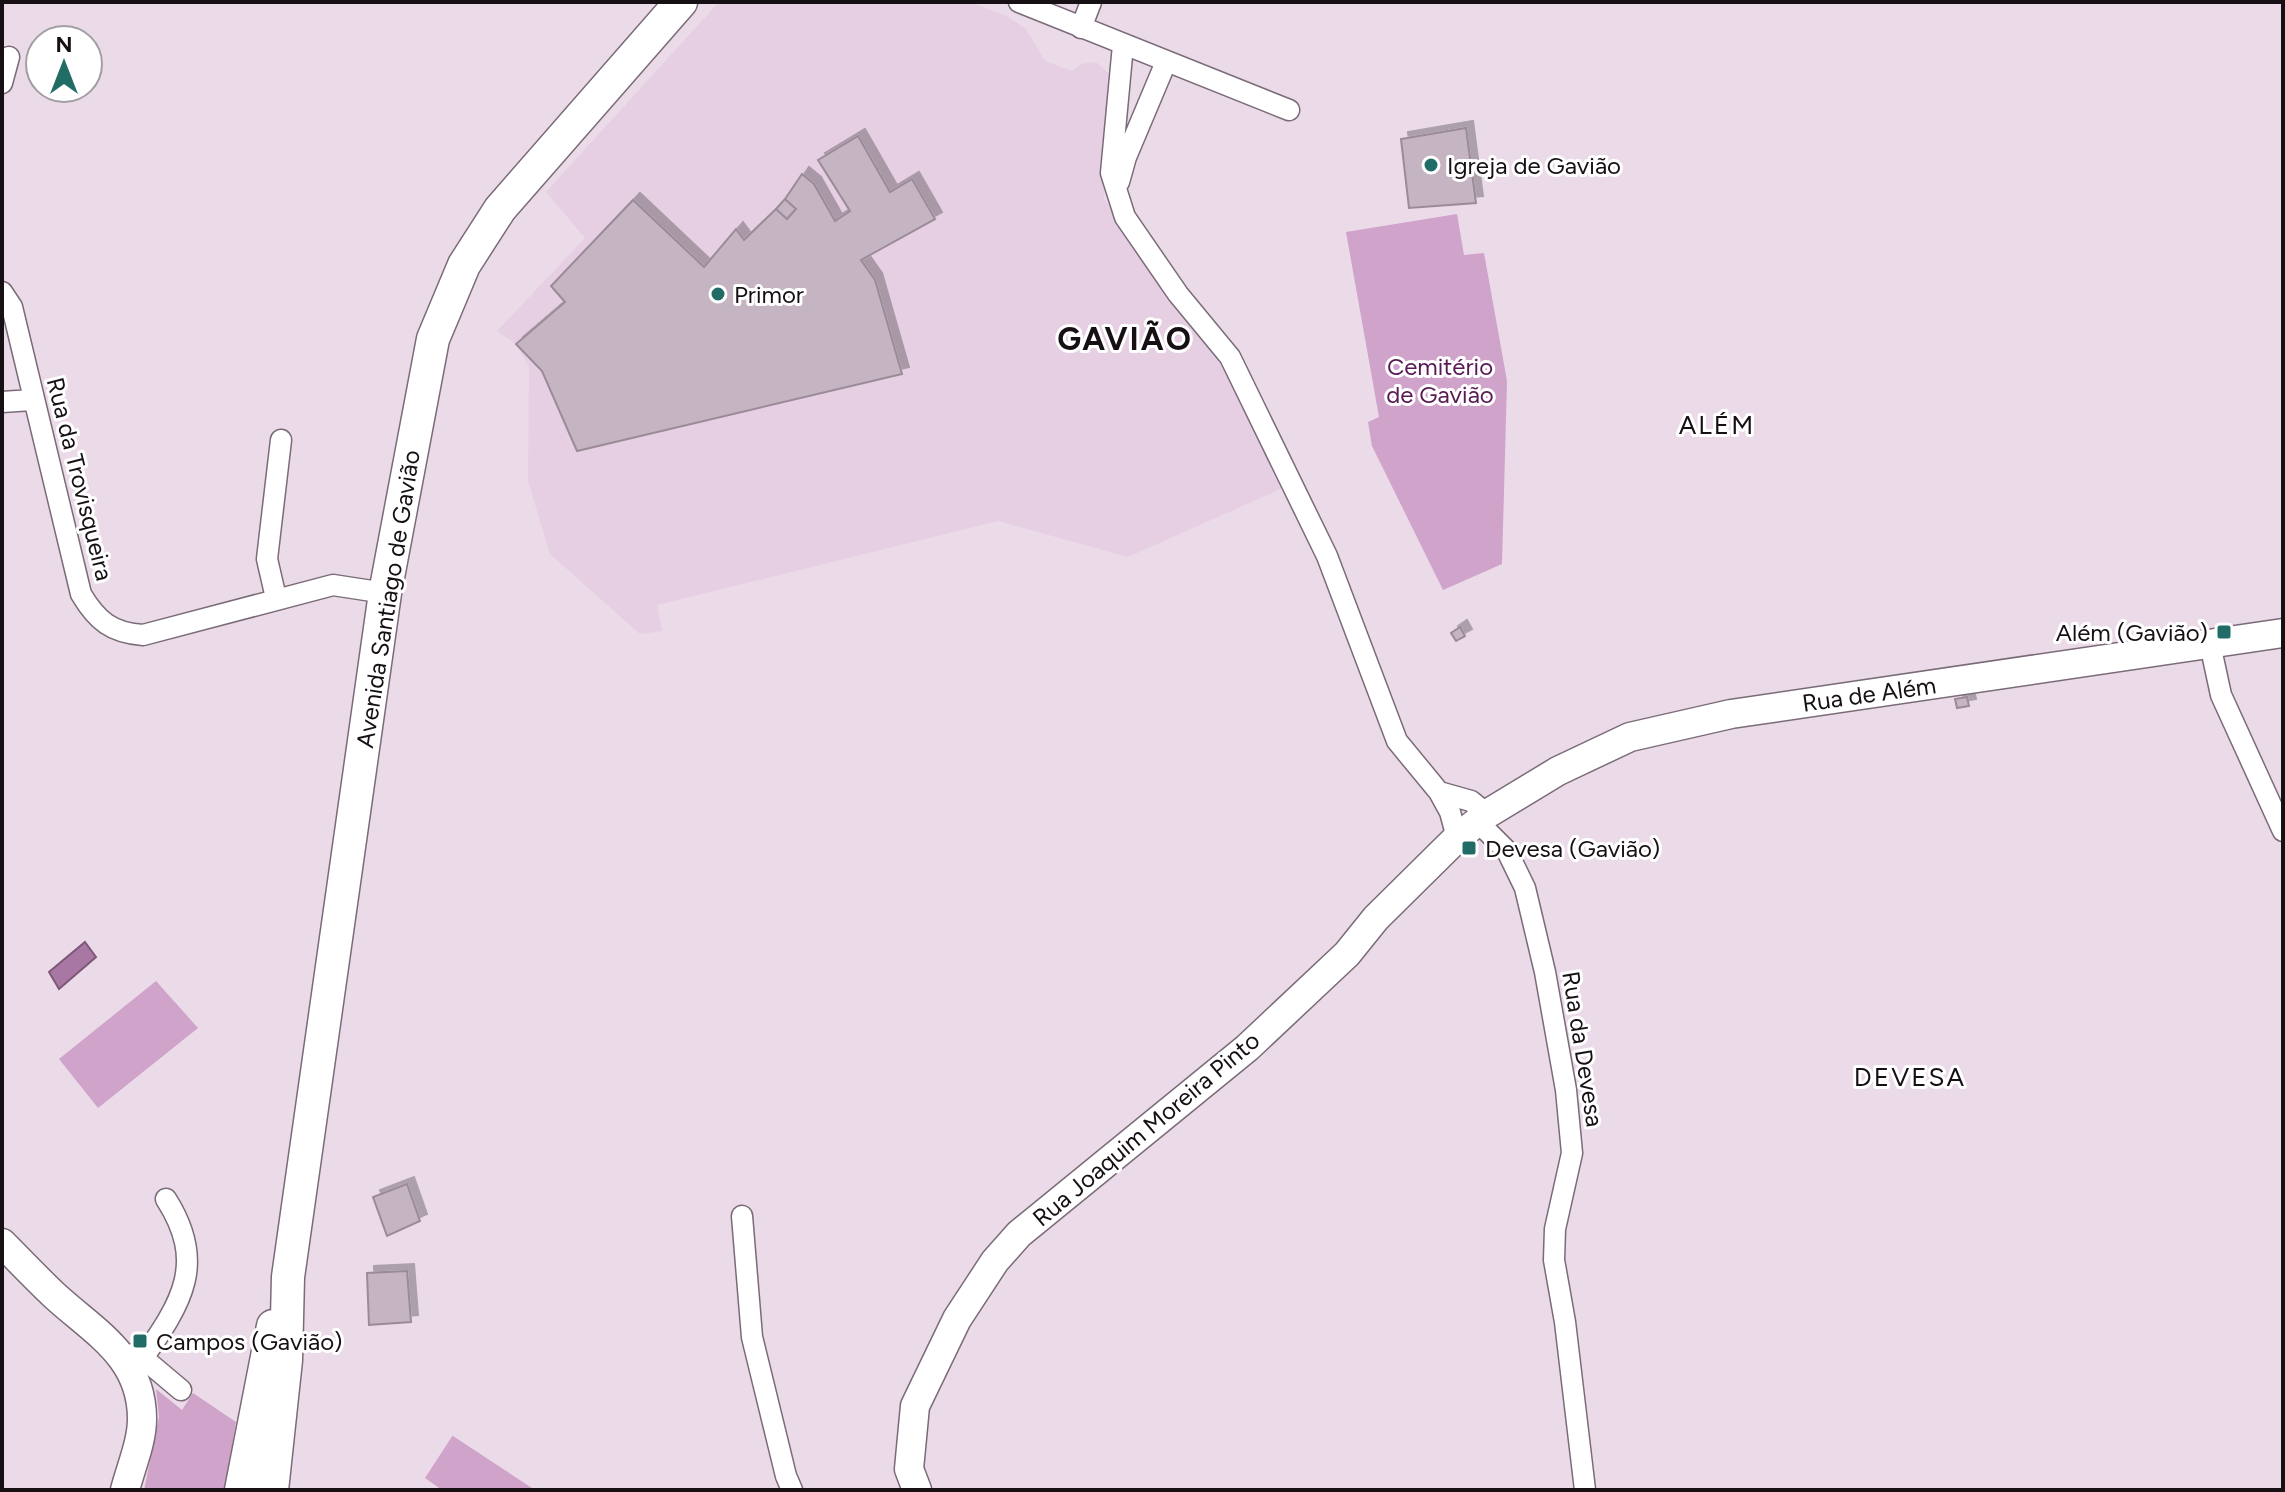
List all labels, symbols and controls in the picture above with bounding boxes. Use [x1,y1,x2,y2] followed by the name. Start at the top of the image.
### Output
[24,24,104,104] north arrow
[55,31,73,58] text: N
[1447,151,1621,180] place label: Igreja de Gavião
[1422,156,1440,174] marker: Igreja de Gavião
[734,280,804,309] place label: Primor
[709,285,727,303] marker: Primor
[1057,320,1193,358] district label: GAVIÃO
[1386,352,1494,409] park label: Cemitério de Gavião
[41,374,119,584] street label: Rua da Trovisqueira
[1679,409,1755,441] district label: ALÉM
[350,448,426,750] street label: Avenida Santiago de Gavião
[2056,618,2208,647] place label: Além (Gavião)
[2215,623,2233,641] marker: Além (Gavião)
[1800,670,1938,718] street label: Rua de Além
[1485,834,1660,863] place label: Devesa (Gavião)
[1460,839,1478,857] marker: Devesa (Gavião)
[1556,969,1610,1129] street label: Rua da Devesa
[1027,1026,1265,1232] street label: Rua Joaquim Moreira Pinto
[1854,1061,1966,1093] district label: DEVESA
[156,1327,342,1356] place label: Campos (Gavião)
[131,1332,149,1350] marker: Campos (Gavião)

